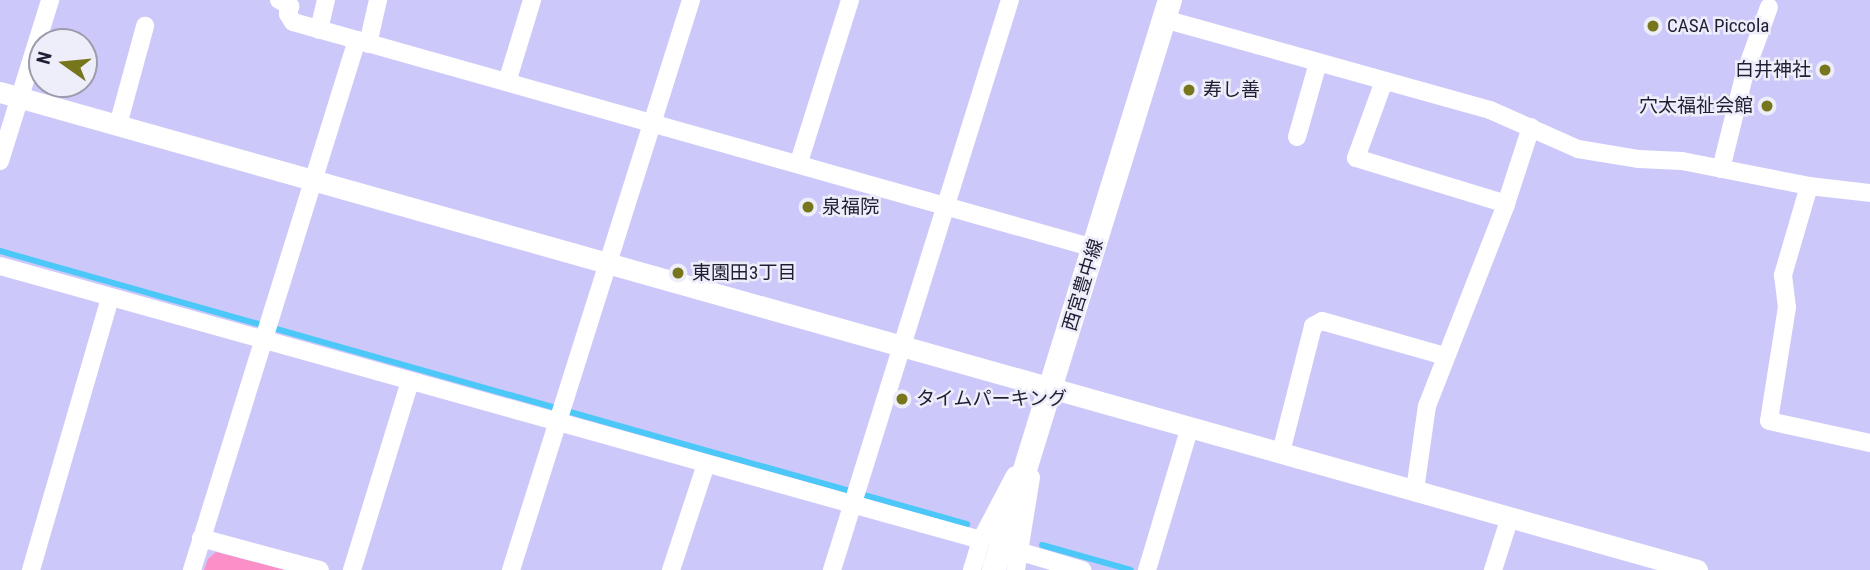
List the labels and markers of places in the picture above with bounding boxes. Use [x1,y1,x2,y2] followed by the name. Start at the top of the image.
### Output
[1667,15,1769,37] place label: CASA Piccola
[1645,18,1661,34] marker: CASA Piccola
[1735,59,1811,81] place label: 白井神社
[1817,62,1833,78] marker: 白井神社
[1203,79,1260,101] place label: 寿し善
[1181,82,1197,98] marker: 寿し善
[1639,95,1753,117] place label: 穴太福祉会館
[1759,98,1775,114] marker: 穴太福祉会館
[822,196,879,218] place label: 泉福院
[800,199,816,215] marker: 泉福院
[692,262,796,284] place label: 東園田3丁目
[670,265,686,281] marker: 東園田3丁目
[916,388,1068,410] place label: タイムパーキング
[894,391,910,407] marker: タイムパーキング

